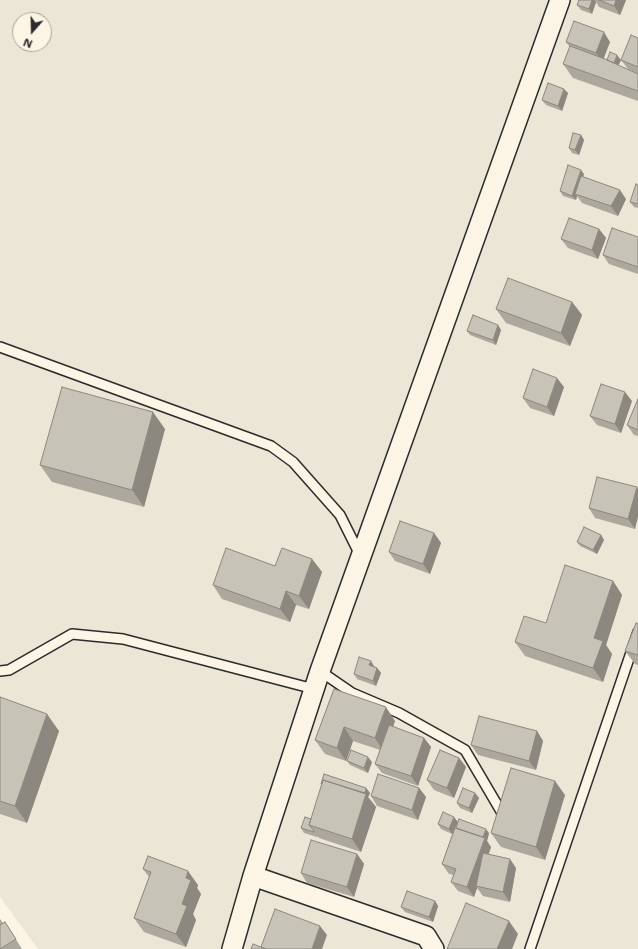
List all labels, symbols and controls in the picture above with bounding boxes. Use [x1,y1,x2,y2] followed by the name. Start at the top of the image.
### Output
[12,12,52,52] north arrow
[21,34,35,51] text: N

